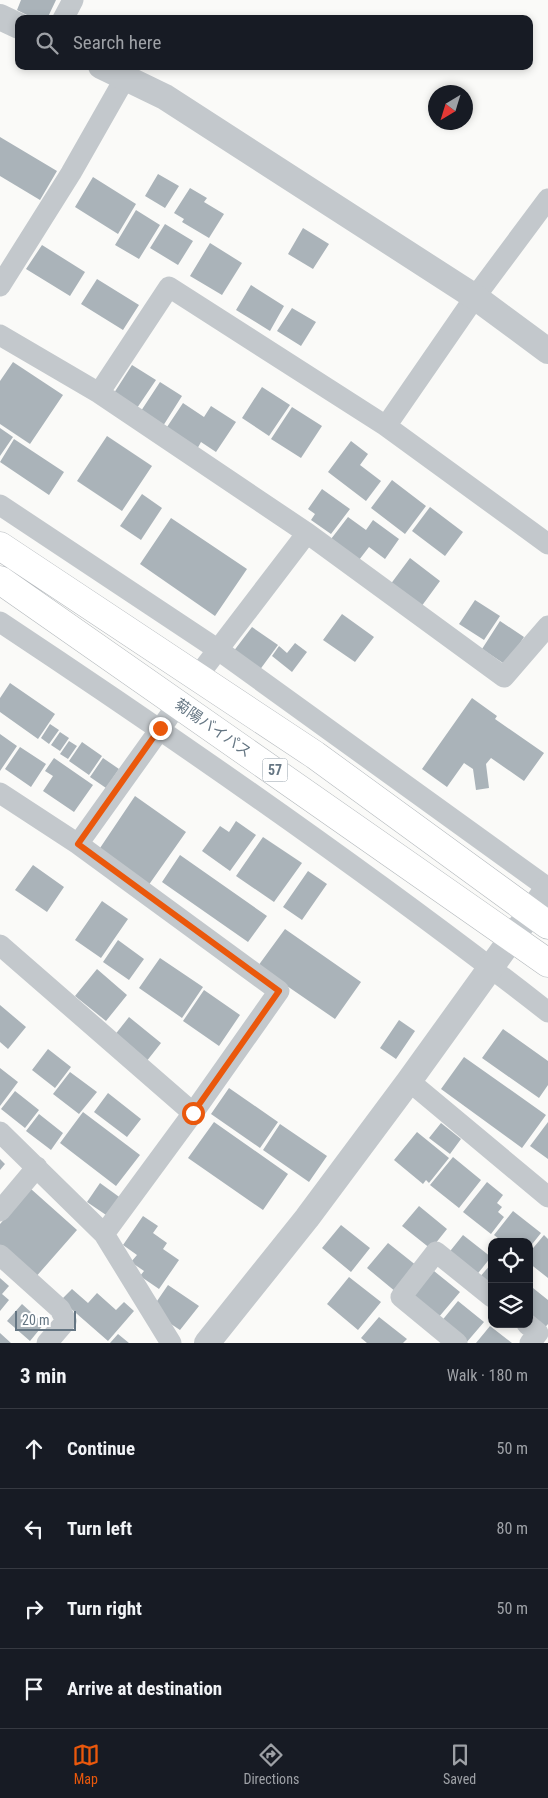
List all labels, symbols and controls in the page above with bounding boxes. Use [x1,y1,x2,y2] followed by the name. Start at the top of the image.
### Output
[15,15,533,70] search box
[33,29,61,57] icon: search
[73,31,161,54] text: Search here
[428,85,473,130] north arrow
[171,695,255,761] street label: 菊陽バイパス
[149,717,172,740] route end
[262,758,288,782] road number: 57
[182,1102,205,1125] route start
[488,1238,533,1328] map controls
[488,1238,533,1283] button: locate
[488,1283,533,1328] button: layers
[15,1308,76,1331] scale bar
[22,1312,50,1328] text: 20 m
[20,1364,67,1388] text: 3 min
[447,1366,528,1385] text: Walk · 180 m
[20,1435,48,1463] icon: ahead
[67,1437,135,1460] text: Continue
[496,1439,528,1458] text: 50 m
[20,1515,48,1543] icon: left
[67,1517,132,1540] text: Turn left
[496,1519,528,1538] text: 80 m
[20,1595,48,1623] icon: right
[67,1597,142,1620] text: Turn right
[496,1599,528,1618] text: 50 m
[20,1675,48,1703] icon: arrive
[67,1677,222,1700] text: Arrive at destination
[72,1741,100,1787] tab: Map
[243,1741,299,1787] tab: Directions
[443,1741,476,1787] tab: Saved

